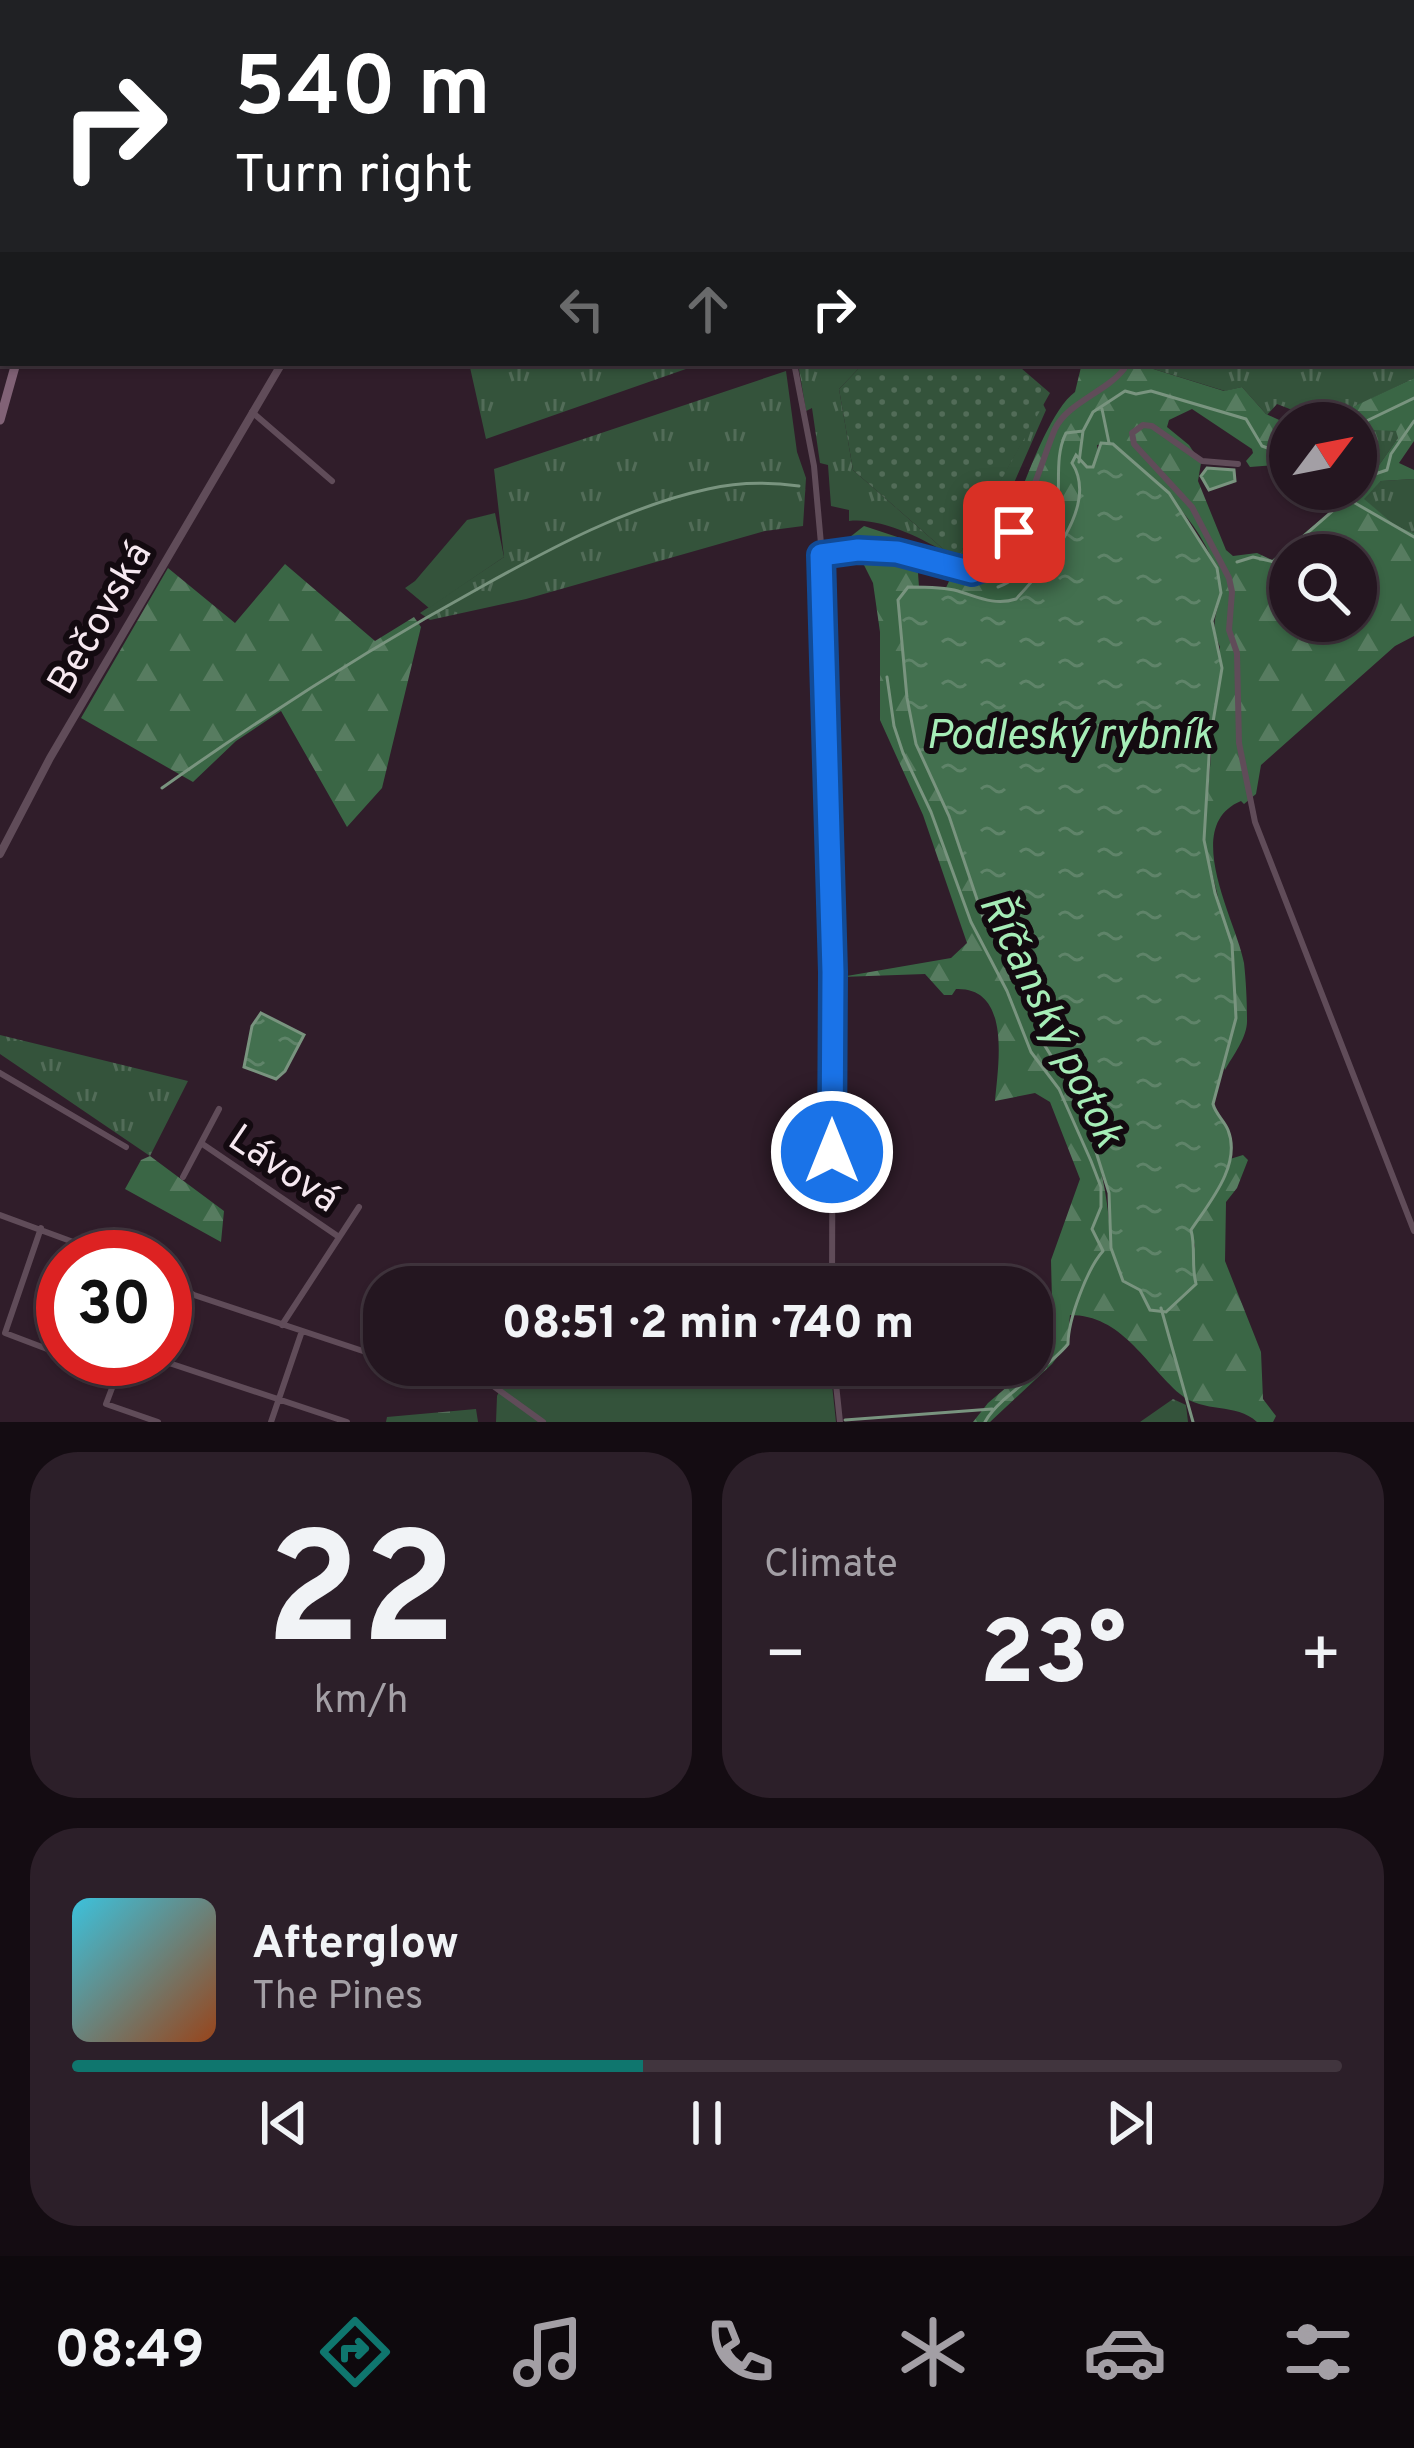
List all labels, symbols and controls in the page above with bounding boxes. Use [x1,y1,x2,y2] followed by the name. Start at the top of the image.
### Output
[234,39,491,145] text: 540 m
[36,48,192,204] icon: right
[234,143,473,212] text: Turn right
[549,276,615,342] icon: left
[675,276,741,342] icon: ahead
[801,276,867,342] icon: right
[1269,402,1377,510] north arrow
[1269,402,1377,642] map controls
[963,481,1065,583] pin
[981,499,1047,565] icon: arrive
[39,534,165,704] street label: Bečovská
[1269,534,1377,642] button: search
[926,711,1213,764] water label: Podleský rybník
[965,885,1135,1157] water label: Říčanský potok
[769,1089,895,1215] position arrow
[218,1116,347,1226] street label: Lávová
[36,1230,192,1386] speed limit sign: 30
[502,1297,914,1354] text: 08:51 · 2 min · 740 m
[266,1501,456,1699] text: 22
[764,1542,898,1591] text: Climate
[980,1602,1126,1715] text: 23°
[764,1617,807,1700] text: −
[1299,1617,1342,1700] text: +
[314,1678,408,1727] text: km/h
[252,1917,459,1974] text: Afterglow
[252,1974,423,2023] text: The Pines
[251,2090,317,2156] icon: previous
[674,2090,740,2156] icon: pause
[1097,2090,1163,2156] icon: next
[313,2310,397,2394] icon: directions
[506,2310,590,2394] icon: music
[698,2310,782,2394] icon: phone
[891,2310,975,2394] icon: climate
[1083,2310,1167,2394] icon: car
[1276,2310,1360,2394] icon: filters
[54,2318,205,2387] text: 08:49

